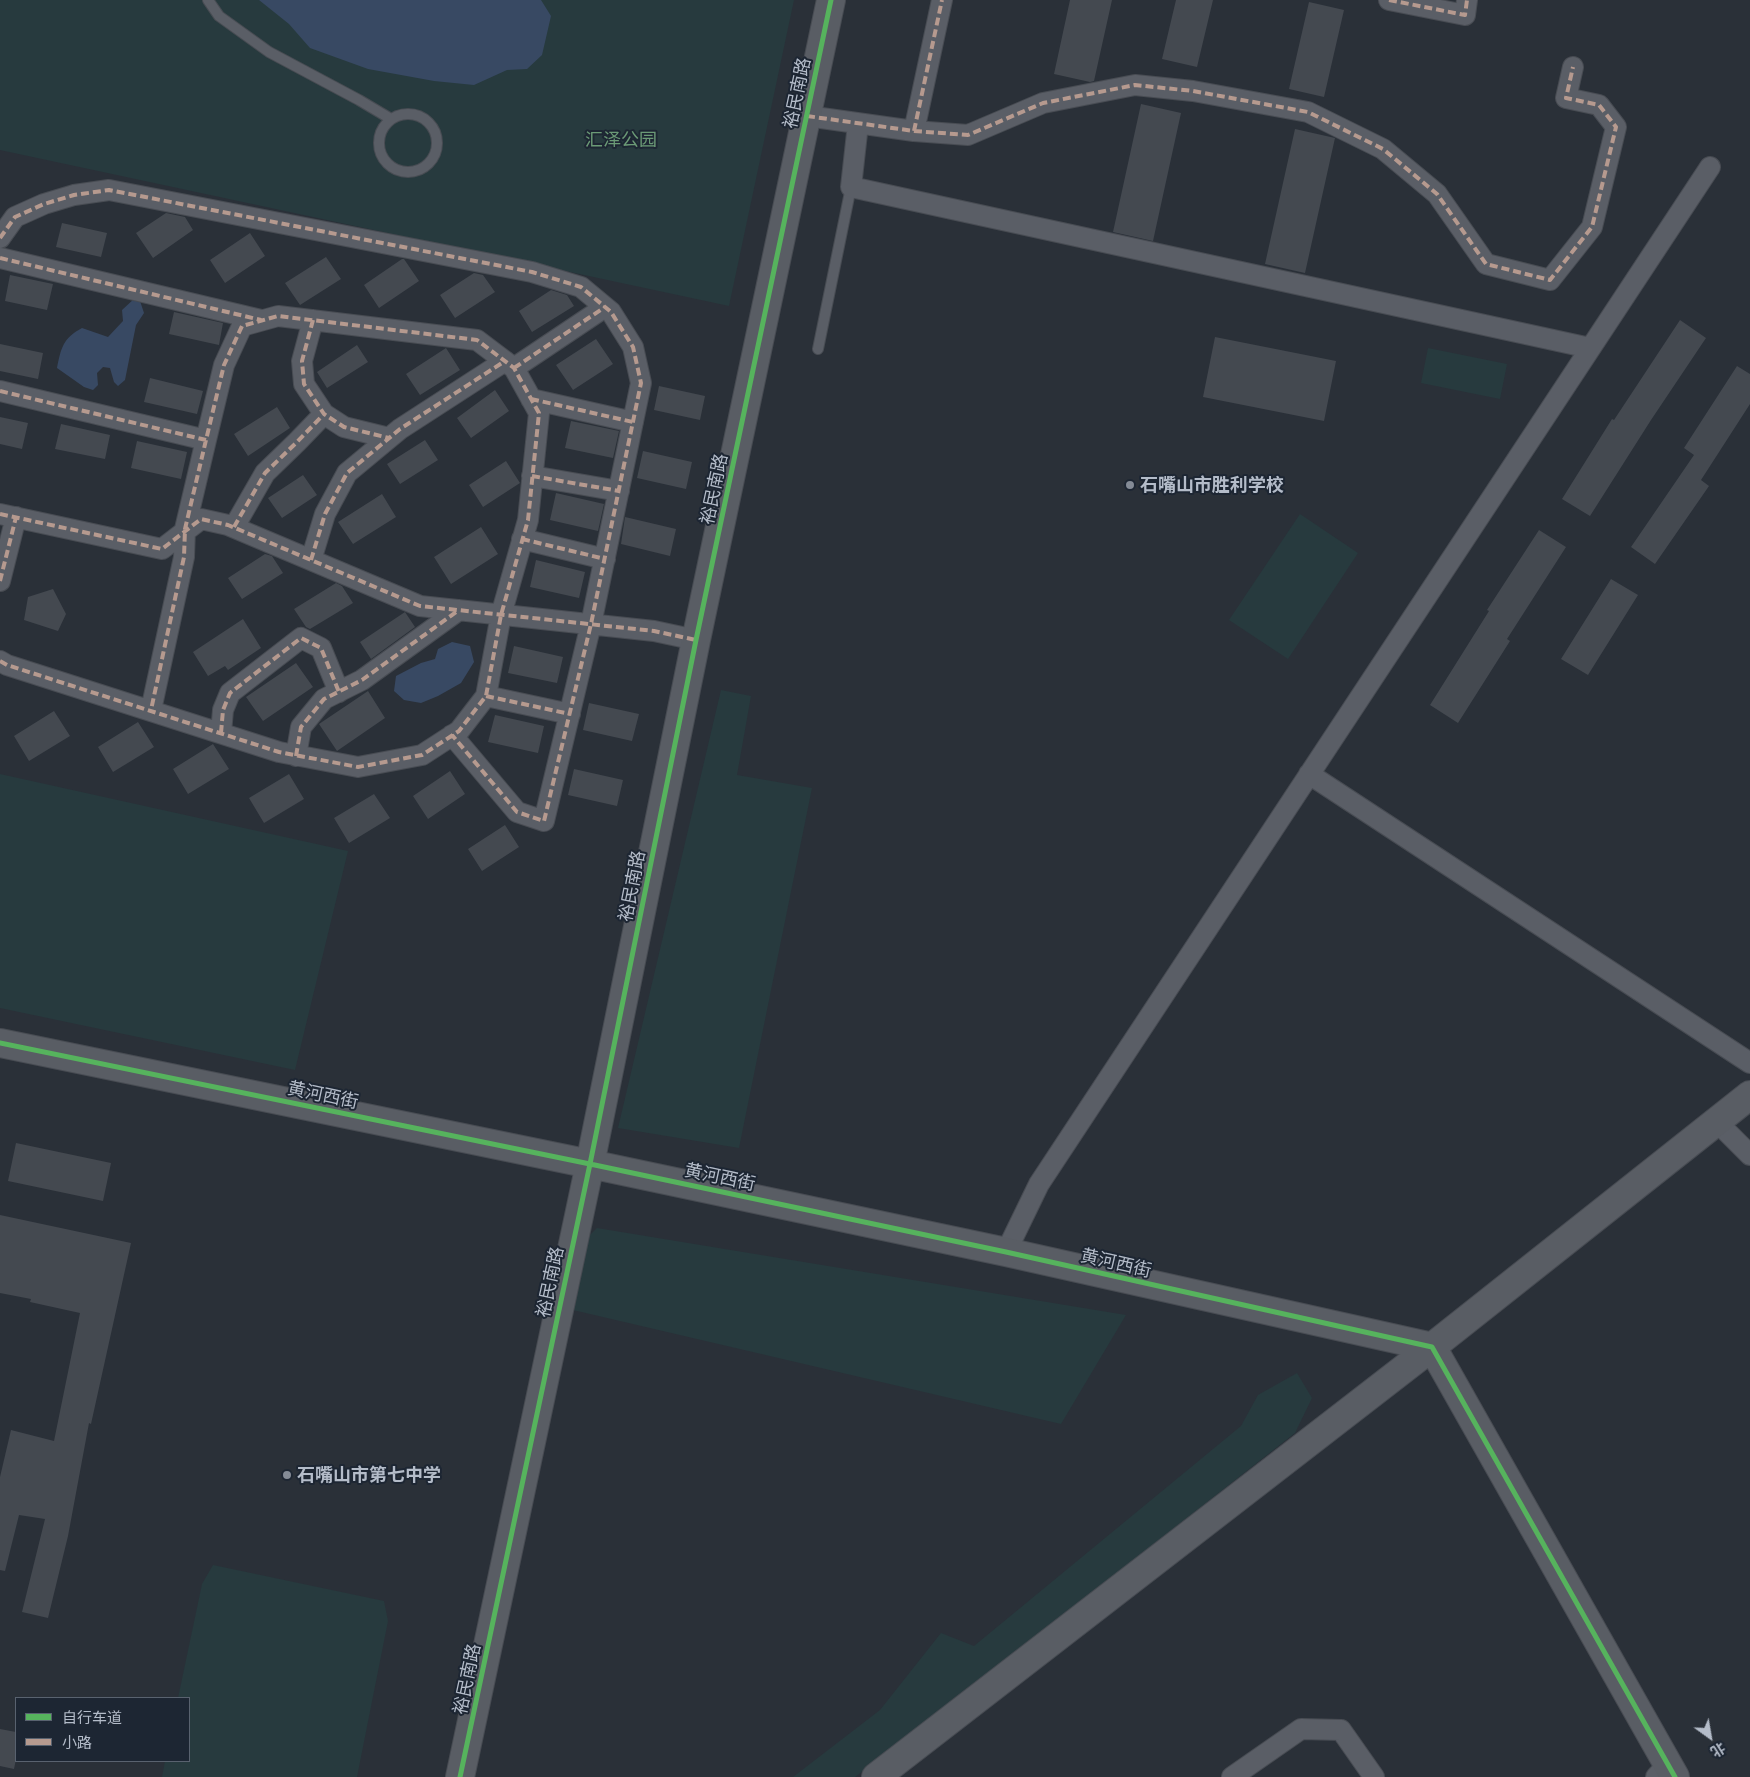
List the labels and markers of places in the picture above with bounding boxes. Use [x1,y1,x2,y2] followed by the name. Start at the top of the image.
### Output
[1140,474,1284,496] place label: 石嘴山市胜利学校
[1124,479,1136,491] marker: 石嘴山市胜利学校
[297,1464,441,1486] place label: 石嘴山市第七中学
[281,1469,293,1481] marker: 石嘴山市第七中学

